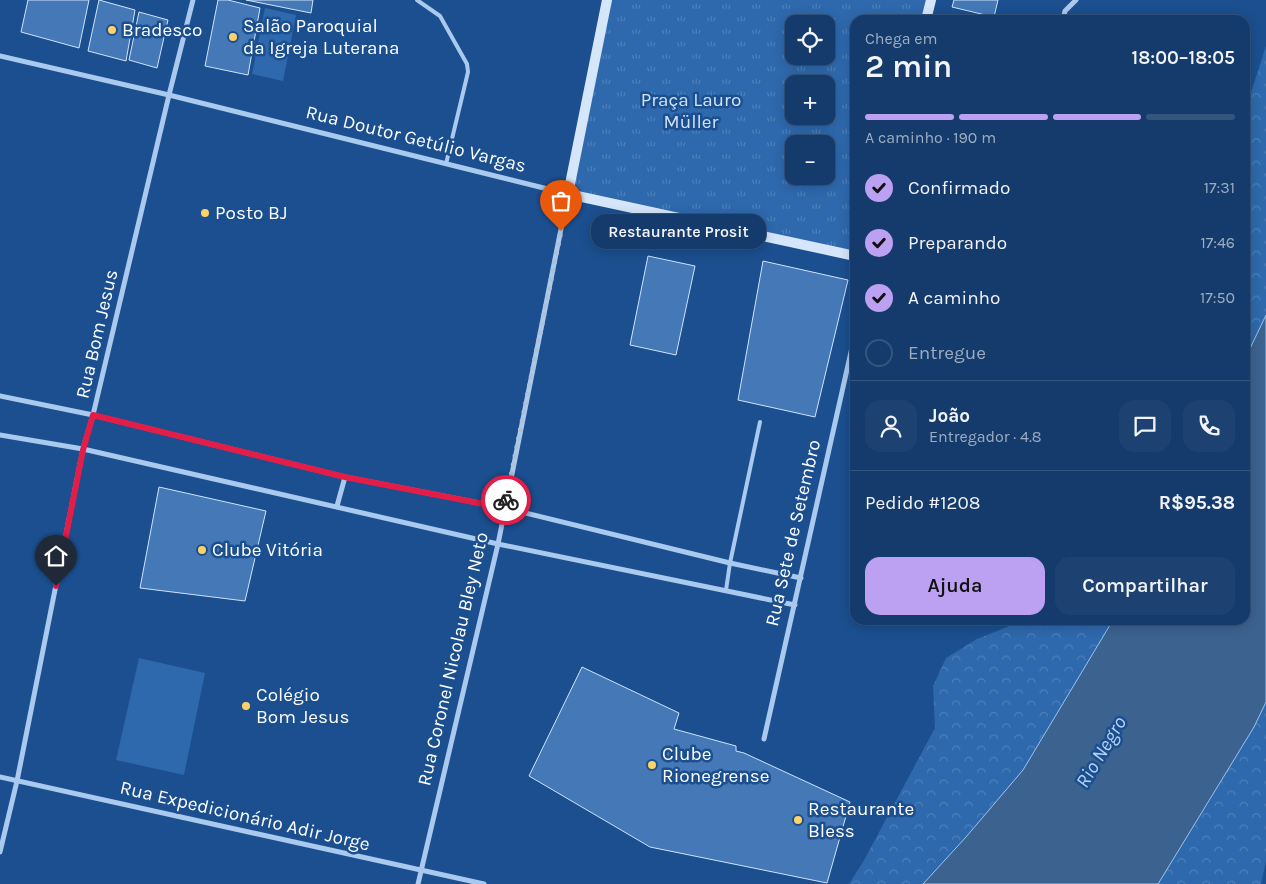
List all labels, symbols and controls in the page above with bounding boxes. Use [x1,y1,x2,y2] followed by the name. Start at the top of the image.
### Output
[243,15,399,59] place label: Salão Paroquial da Igreja Luterana
[785,15,835,185] map controls
[785,15,835,65] button: locate
[122,19,202,41] place label: Bradesco
[106,24,118,36] marker: Bradesco
[865,29,938,48] text: Chega em
[227,31,239,43] marker: Salão Paroquial da Igreja Luterana
[1132,47,1235,69] text: 18:00–18:05
[865,48,952,85] text: 2 min
[785,75,835,125] button: +
[641,89,741,133] park label: Praça Lauro Müller
[304,101,528,177] street label: Rua Doutor Getúlio Vargas
[865,128,996,147] text: A caminho · 190 m
[785,135,835,185] button: −
[865,174,893,202] icon: check
[908,177,1010,199] text: Confirmado
[1204,178,1235,197] text: 17:31
[540,180,582,231] pin
[547,187,575,215] icon: bag
[215,202,287,224] place label: Posto BJ
[199,207,211,219] marker: Posto BJ
[591,214,766,248] callout: Restaurante Prosit
[608,222,749,241] text: Restaurante Prosit
[865,229,893,257] icon: check
[908,232,1007,254] text: Preparando
[1200,233,1235,252] text: 17:46
[71,267,123,401] street label: Rua Bom Jesus
[865,284,893,312] icon: check
[908,287,1000,309] text: A caminho
[1200,288,1235,307] text: 17:50
[908,342,986,364] text: Entregue
[865,400,917,452] button: person
[1119,400,1171,452] button: chat
[1183,400,1235,452] button: phone
[929,405,970,427] text: João
[929,427,1042,446] text: Entregador · 4.8
[761,438,825,628] street label: Rua Sete de Setembro
[481,475,531,525] courier
[492,486,520,514] icon: bike
[865,492,980,514] text: Pedido #1208
[1159,492,1235,514] text: R$95.38
[413,530,493,788] street label: Rua Coronel Nicolau Bley Neto
[35,535,77,586] pin
[212,539,323,561] place label: Clube Vitória
[42,542,70,570] icon: home
[196,544,208,556] marker: Clube Vitória
[865,557,1045,615] button: Ajuda
[1055,557,1235,615] button: Compartilhar
[256,684,349,728] place label: Colégio Bom Jesus
[240,700,252,712] marker: Colégio Bom Jesus
[1071,712,1131,792] water label: Rio Negro
[662,743,769,787] place label: Clube Rionegrense
[646,759,658,771] marker: Clube Rionegrense
[118,777,372,855] street label: Rua Expedicionário Adir Jorge
[808,798,914,842] place label: Restaurante Bless
[792,814,804,826] marker: Restaurante Bless

